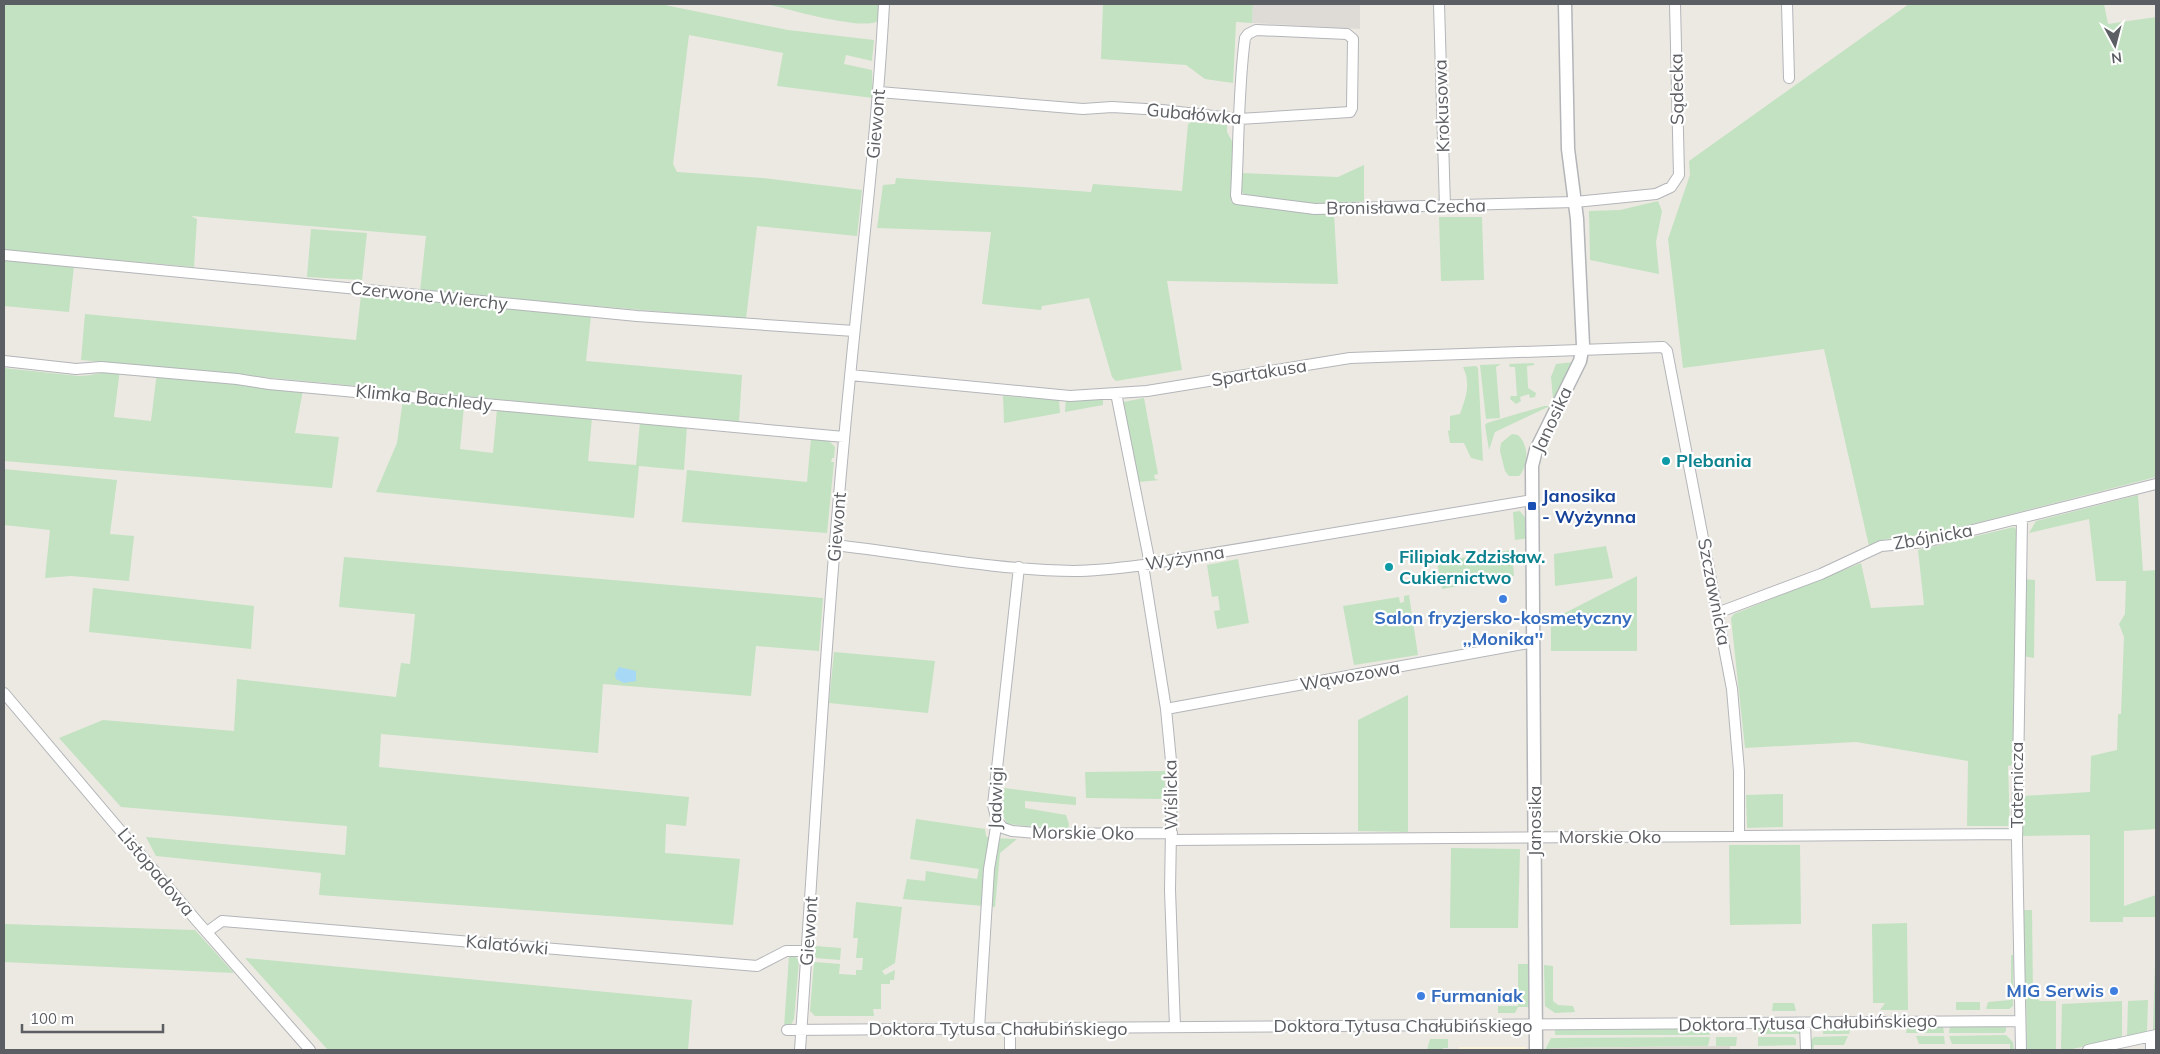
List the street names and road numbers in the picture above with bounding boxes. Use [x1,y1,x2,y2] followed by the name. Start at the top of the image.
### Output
[1664,53,1689,125] street label: Sądecka
[1428,59,1455,153] street label: Krokusowa
[861,88,890,160] street label: Giewont
[1146,98,1242,129] street label: Gubałówka
[1326,194,1486,219] street label: Bronisława Czecha
[349,276,509,315] street label: Czerwone Wierchy
[1210,354,1308,391] street label: Spartakusa
[355,379,494,416] street label: Klimka Bachledy
[1526,383,1577,457] street label: Janosika
[822,491,851,563] street label: Giewont
[1892,518,1974,555] street label: Zbójnicka
[1693,536,1736,647] street label: Szczawnicka
[1144,540,1226,575] street label: Wyżynna
[1298,655,1402,696] street label: Wąwozowa
[2005,742,2028,828] street label: Taternicza
[1158,759,1183,831] street label: Wiślicka
[983,766,1008,830] street label: Jadwigi
[1523,786,1546,856] street label: Janosika
[1032,820,1134,845] street label: Morskie Oko
[113,823,200,921] street label: Listopadowa
[1559,825,1661,848] street label: Morskie Oko
[795,895,822,967] street label: Giewont
[465,929,549,960] street label: Kalatówki
[1678,1009,1938,1036] street label: Doktora Tytusa Chałubińskiego
[1273,1014,1533,1037] street label: Doktora Tytusa Chałubińskiego
[868,1017,1128,1040] street label: Doktora Tytusa Chałubińskiego

